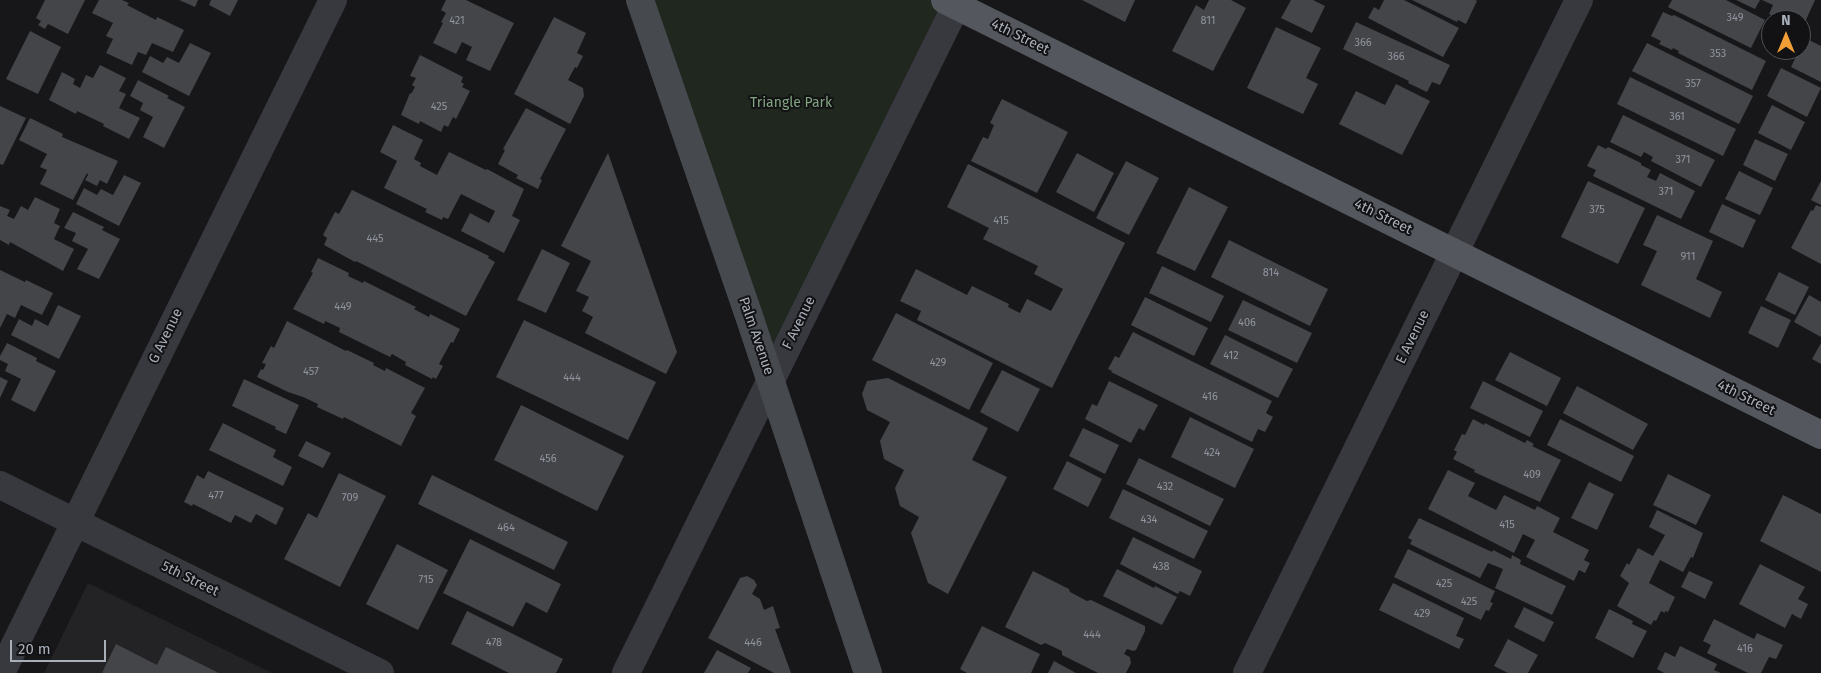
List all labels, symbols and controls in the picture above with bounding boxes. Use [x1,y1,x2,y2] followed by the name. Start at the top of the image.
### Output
[1761,10,1811,60] north arrow
[1727,11,1743,25] house number: 349
[1781,12,1791,29] text: N
[449,14,465,28] house number: 421
[1200,14,1216,28] house number: 811
[988,16,1052,58] street label: 4th Street
[1354,36,1372,50] house number: 366
[1710,47,1726,61] house number: 353
[1387,50,1405,64] house number: 366
[1685,77,1701,91] house number: 357
[750,95,832,111] park label: Triangle Park
[431,100,447,114] house number: 425
[1669,110,1685,124] house number: 361
[1676,153,1690,167] house number: 371
[1659,185,1673,199] house number: 371
[1351,196,1415,238] street label: 4th Street
[1589,203,1605,217] house number: 375
[993,214,1009,228] house number: 415
[366,232,384,246] house number: 445
[1681,250,1695,264] house number: 911
[1263,266,1279,280] house number: 814
[779,294,819,352] street label: F Avenue
[735,295,777,377] street label: Palm Avenue
[334,300,352,314] house number: 449
[146,306,186,366] street label: G Avenue
[1393,307,1433,367] street label: E Avenue
[1238,316,1256,330] house number: 406
[1223,349,1239,363] house number: 412
[930,356,946,370] house number: 429
[303,365,319,379] house number: 457
[563,371,581,385] house number: 444
[1714,377,1778,419] street label: 4th Street
[1202,390,1218,404] house number: 416
[1204,446,1220,460] house number: 424
[539,452,557,466] house number: 456
[1523,468,1541,482] house number: 409
[1157,480,1173,494] house number: 432
[208,489,224,503] house number: 477
[342,491,358,505] house number: 709
[1141,513,1157,527] house number: 434
[1499,518,1515,532] house number: 415
[497,521,515,535] house number: 464
[159,558,221,600] street label: 5th Street
[1152,560,1170,574] house number: 438
[419,573,433,587] house number: 715
[1436,577,1452,591] house number: 425
[1461,595,1477,609] house number: 425
[1414,607,1430,621] house number: 429
[1083,628,1101,642] house number: 444
[12,630,109,662] scale bar
[486,636,502,650] house number: 478
[744,636,762,650] house number: 446
[18,640,51,658] text: 20 m
[1737,642,1753,656] house number: 416

